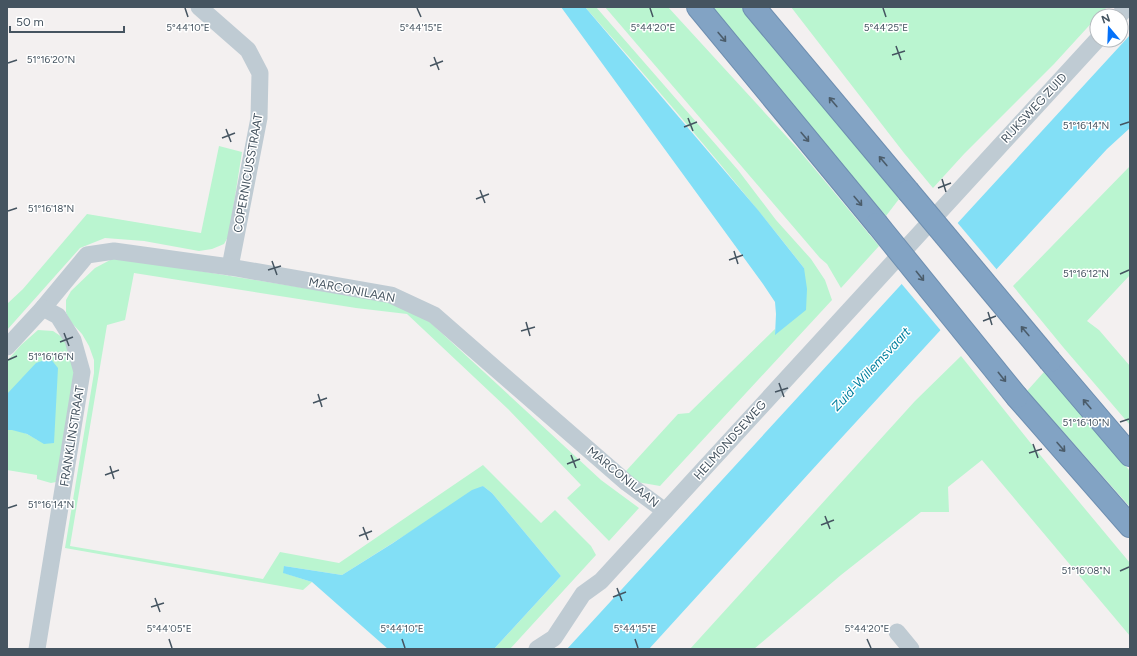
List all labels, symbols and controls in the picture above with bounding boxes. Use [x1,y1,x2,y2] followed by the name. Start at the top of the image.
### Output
[10,8,124,34] scale bar
[1089,8,1129,48] north arrow
[1100,11,1112,27] text: N
[16,15,44,29] text: 50 m
[166,21,210,34] text: 5°44'10"E
[400,21,443,34] text: 5°44'15"E
[631,21,676,34] text: 5°44'20"E
[864,21,908,34] text: 5°44'25"E
[718,32,727,42] one-way arrow
[27,53,75,66] text: 51°16'20"N
[998,70,1070,146] street label: RIJKSWEG ZUID
[829,97,838,107] one-way arrow
[231,112,265,234] street label: COPERNICUSSTRAAT
[1063,119,1109,132] text: 51°16'14"N
[801,132,810,143] one-way arrow
[879,156,888,167] one-way arrow
[854,196,863,207] one-way arrow
[28,202,74,215] text: 51°16'18"N
[1063,267,1109,280] text: 51°16'12"N
[915,271,924,282] one-way arrow
[307,275,397,305] street label: MARCONILAAN
[828,323,914,414] water label: Zuid-Willemsvaart
[1021,326,1030,337] one-way arrow
[28,350,74,363] text: 51°16'16"N
[997,372,1006,383] one-way arrow
[57,384,87,487] street label: FRANKLINSTRAAT
[691,398,769,482] street label: HELMONDSEWEG
[1082,399,1091,410] one-way arrow
[1063,416,1109,429] text: 51°16'10"N
[1057,442,1066,452] one-way arrow
[584,444,662,510] street label: MARCONILAAN
[28,498,74,511] text: 51°16'14"N
[1062,564,1110,577] text: 51°16'08"N
[146,622,192,635] text: 5°44'05"E
[380,622,424,635] text: 5°44'10"E
[614,622,657,635] text: 5°44'15"E
[845,622,890,635] text: 5°44'20"E

